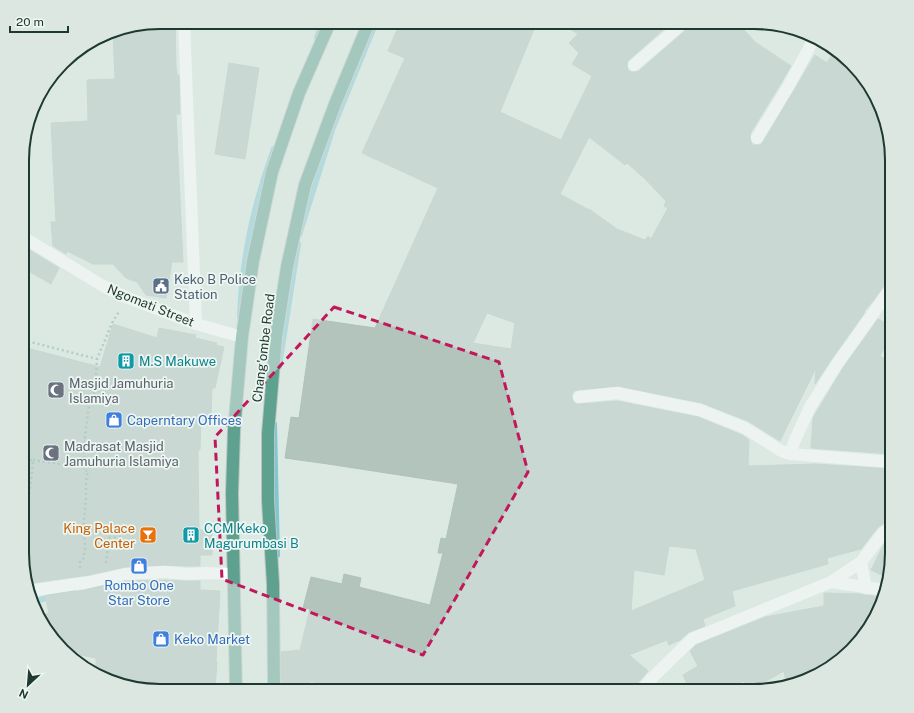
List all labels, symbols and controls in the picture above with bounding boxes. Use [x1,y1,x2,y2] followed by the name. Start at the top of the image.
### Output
[10,8,68,34] scale bar
[16,15,44,29] text: 20 m
[174,272,256,302] place label: Keko B Police Station
[151,276,171,296] public building icon: Keko B Police Station
[105,281,196,330] street label: Ngomati Street
[249,293,278,403] street label: Chang'ombe Road
[116,351,136,371] building icon: M.S Makuwe
[139,354,216,369] place label: M.S Makuwe
[69,376,174,406] place label: Masjid Jamuhuria Islamiya
[46,380,66,400] mosque icon: Masjid Jamuhuria Islamiya
[104,410,124,430] shop icon: Caperntary Offices
[127,413,242,428] place label: Caperntary Offices
[64,439,179,469] place label: Madrasat Masjid Jamuhuria Islamiya
[41,443,61,463] mosque icon: Madrasat Masjid Jamuhuria Islamiya
[63,521,135,551] place label: King Palace Center
[204,521,299,551] place label: CCM Keko Magurumbasi B
[138,525,158,545] bar icon: King Palace Center
[181,525,201,545] building icon: CCM Keko Magurumbasi B
[129,556,149,576] shop icon: Rombo One Star Store
[104,578,174,608] place label: Rombo One Star Store
[151,629,171,649] shop icon: Keko Market
[174,632,250,647] place label: Keko Market
[8,665,48,705] north arrow
[17,687,30,701] text: N

